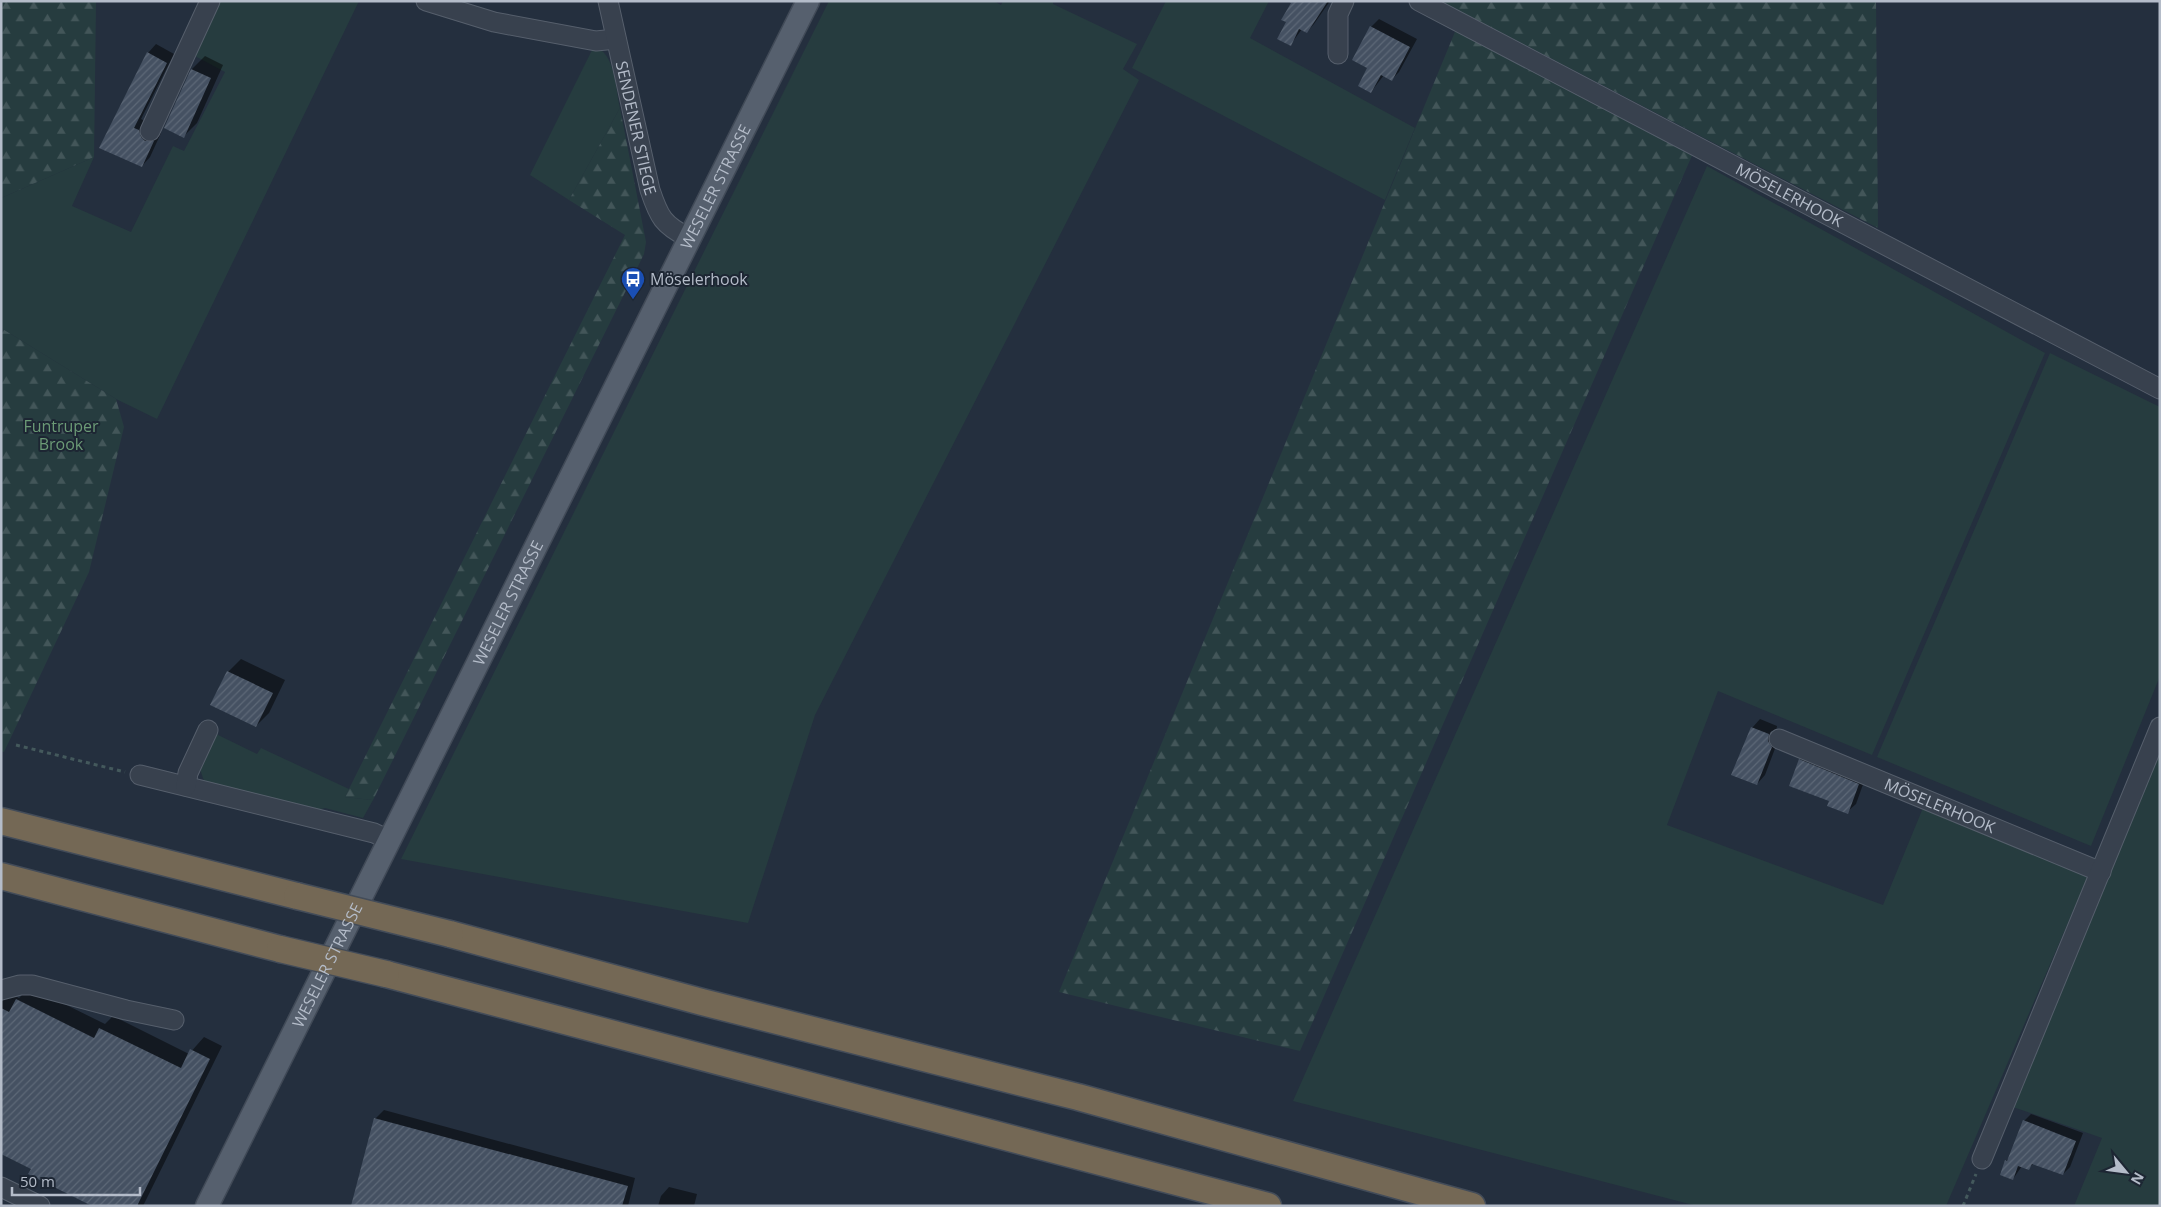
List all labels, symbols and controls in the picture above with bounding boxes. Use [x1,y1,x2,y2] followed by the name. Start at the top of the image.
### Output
[611,59,662,198] street label: SENDENER STIEGE
[675,121,756,253] street label: WESELER STRASSE
[1732,158,1847,232] street label: MÖSELERHOOK
[620,266,646,300] bus stop icon: Möselerhook
[650,268,748,290] place label: Möselerhook
[23,415,99,455] park label: Funtruper Brook
[467,537,548,669] street label: WESELER STRASSE
[1881,773,1999,838] street label: MÖSELERHOOK
[287,899,367,1031] street label: WESELER STRASSE
[2101,1147,2151,1197] north arrow
[12,1164,140,1196] scale bar
[2127,1169,2149,1188] text: N
[20,1171,55,1191] text: 50 m

